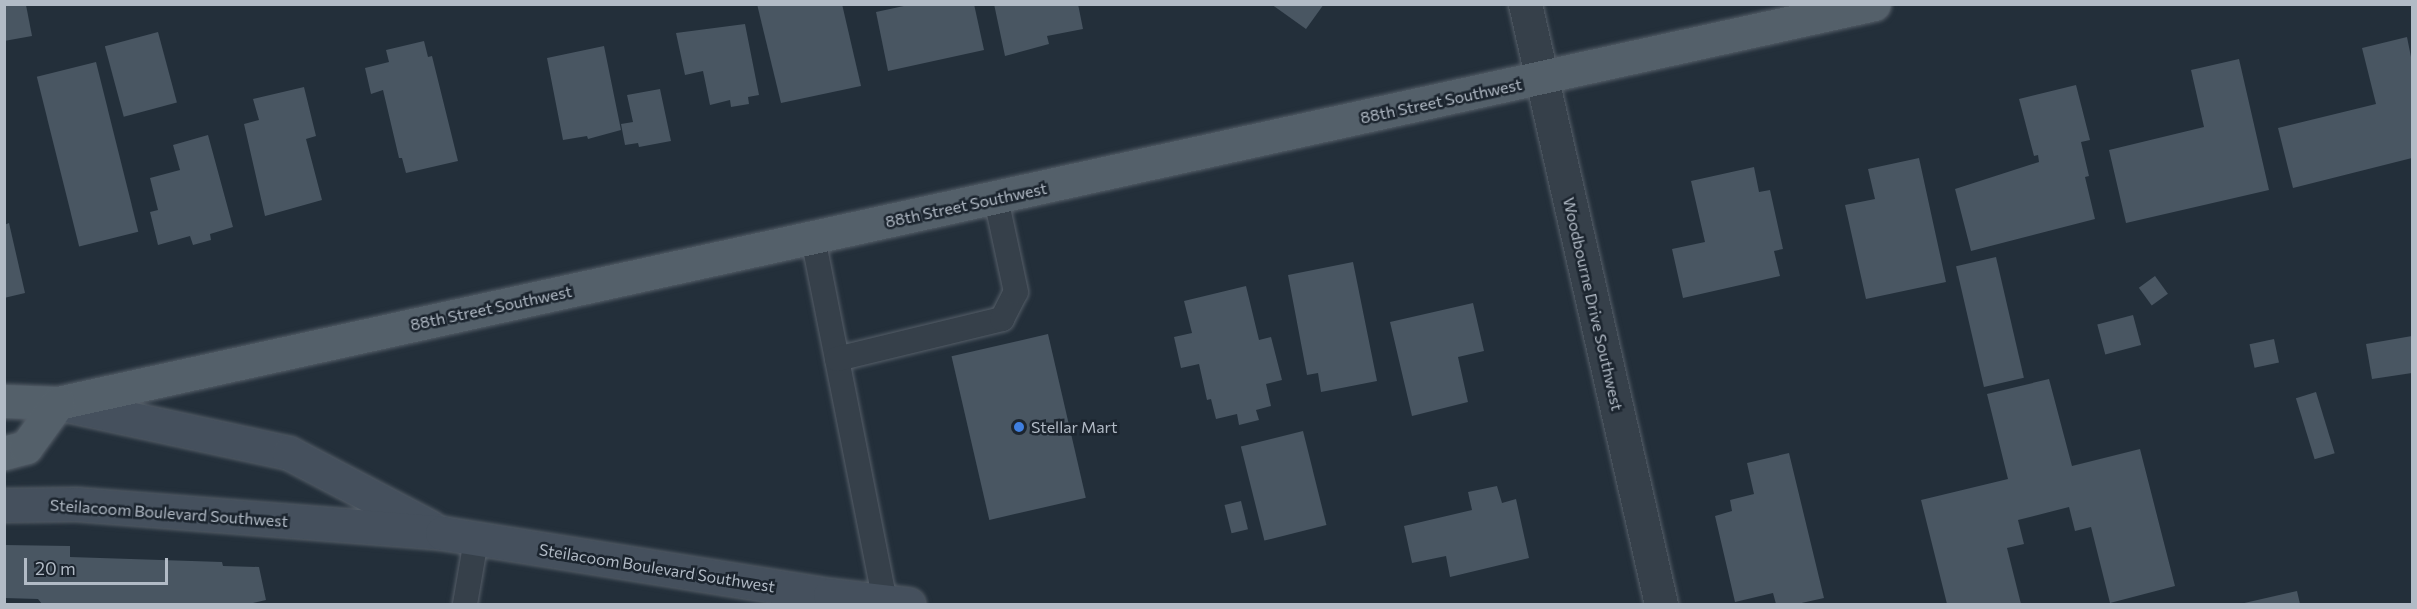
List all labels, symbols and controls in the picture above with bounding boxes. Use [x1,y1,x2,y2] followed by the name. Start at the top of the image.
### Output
[1358,74,1524,128] street label: 88th Street Southwest
[883,178,1049,232] street label: 88th Street Southwest
[1559,195,1627,413] street label: Woodbourne Drive Southwest
[408,281,574,335] street label: 88th Street Southwest
[1031,417,1118,437] place label: Stellar Mart
[1012,420,1026,434] marker: Stellar Mart
[49,495,289,531] street label: Steilacoom Boulevard Southwest
[538,540,776,596] street label: Steilacoom Boulevard Southwest
[27,546,171,584] scale bar
[35,557,76,579] text: 20 m

